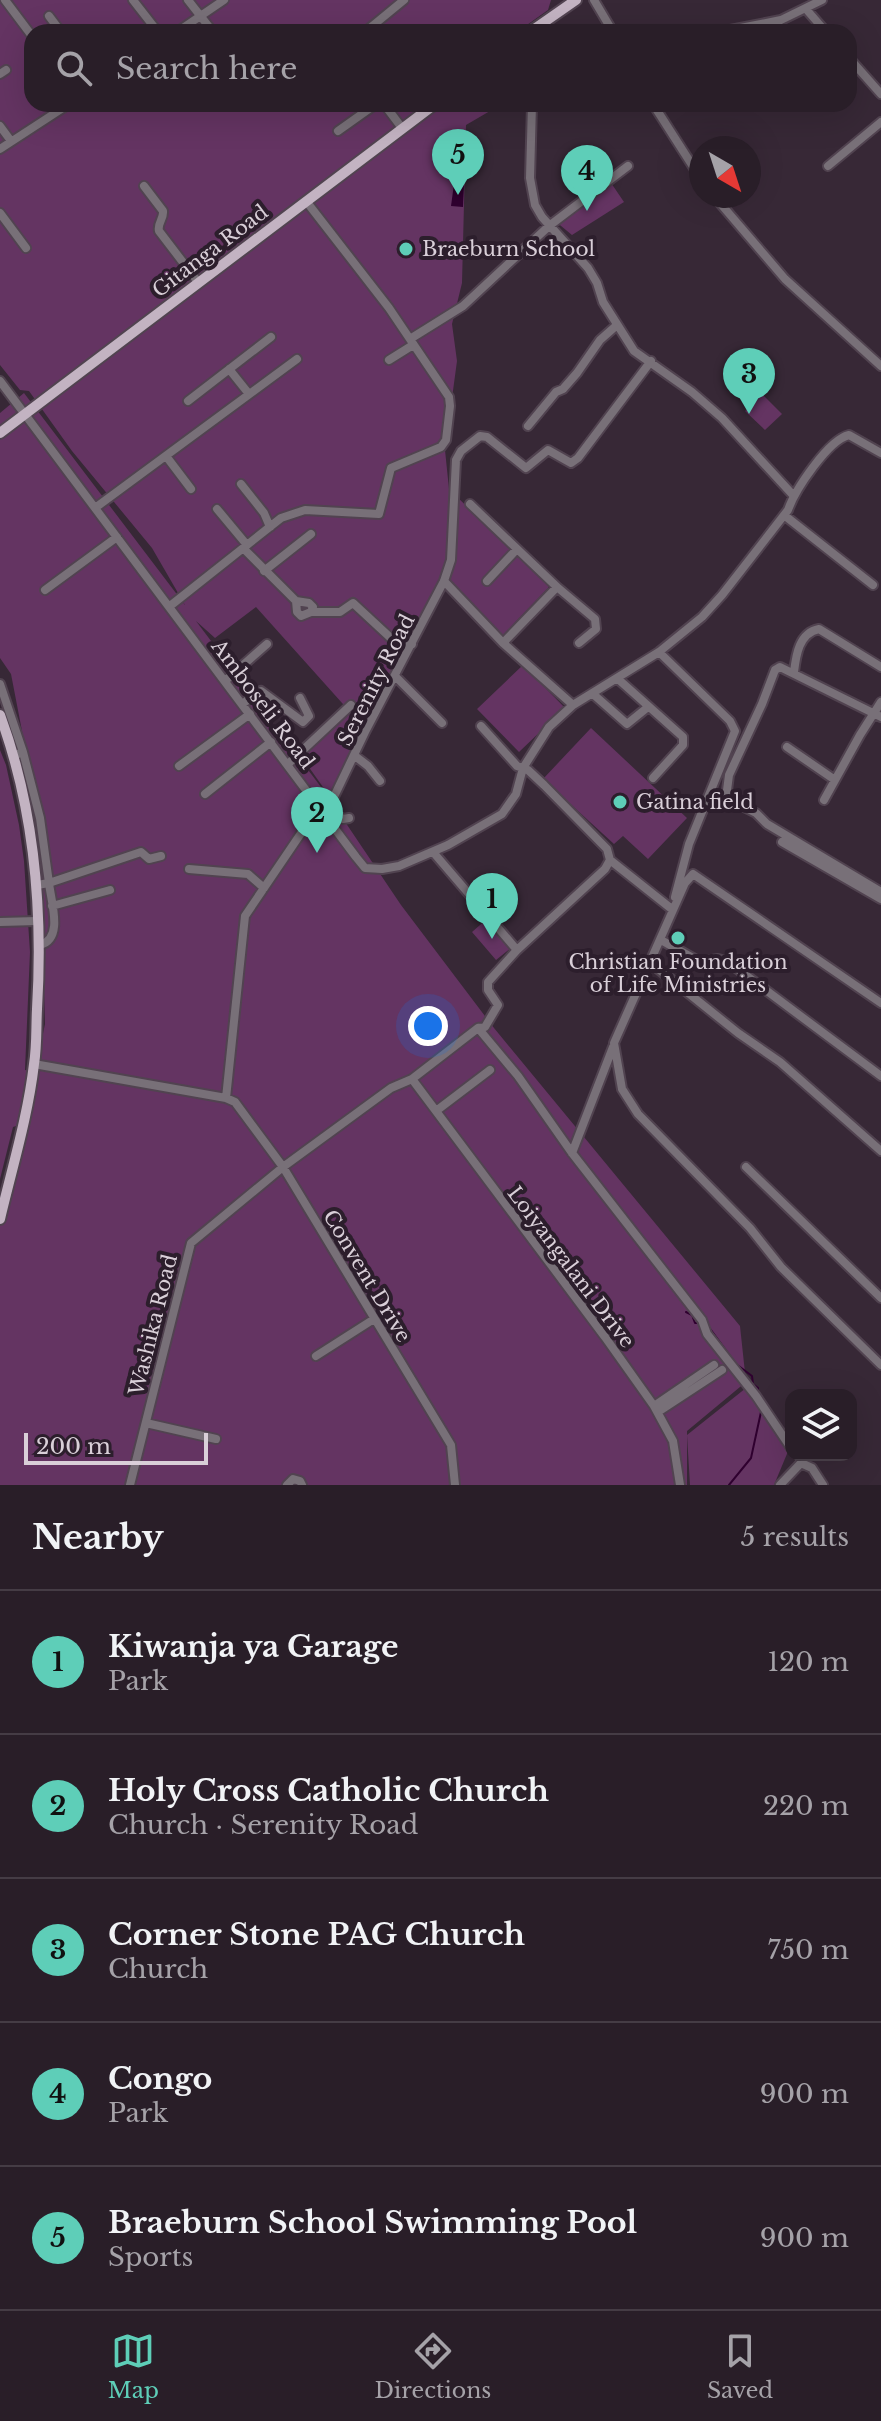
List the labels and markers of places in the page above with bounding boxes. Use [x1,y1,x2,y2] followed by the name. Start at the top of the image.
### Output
[432,129,484,195] pin: 5
[561,145,613,211] pin: 4
[422,237,595,261] place label: Braeburn School
[397,240,415,258] marker: Braeburn School
[723,348,775,414] pin: 3
[291,787,343,853] pin: 2
[636,790,754,814] place label: Gatina field
[611,793,629,811] marker: Gatina field
[466,873,518,939] pin: 1
[669,929,687,947] marker: Christian Foundation of Life Ministries
[569,950,788,997] place label: Christian Foundation of Life Ministries

